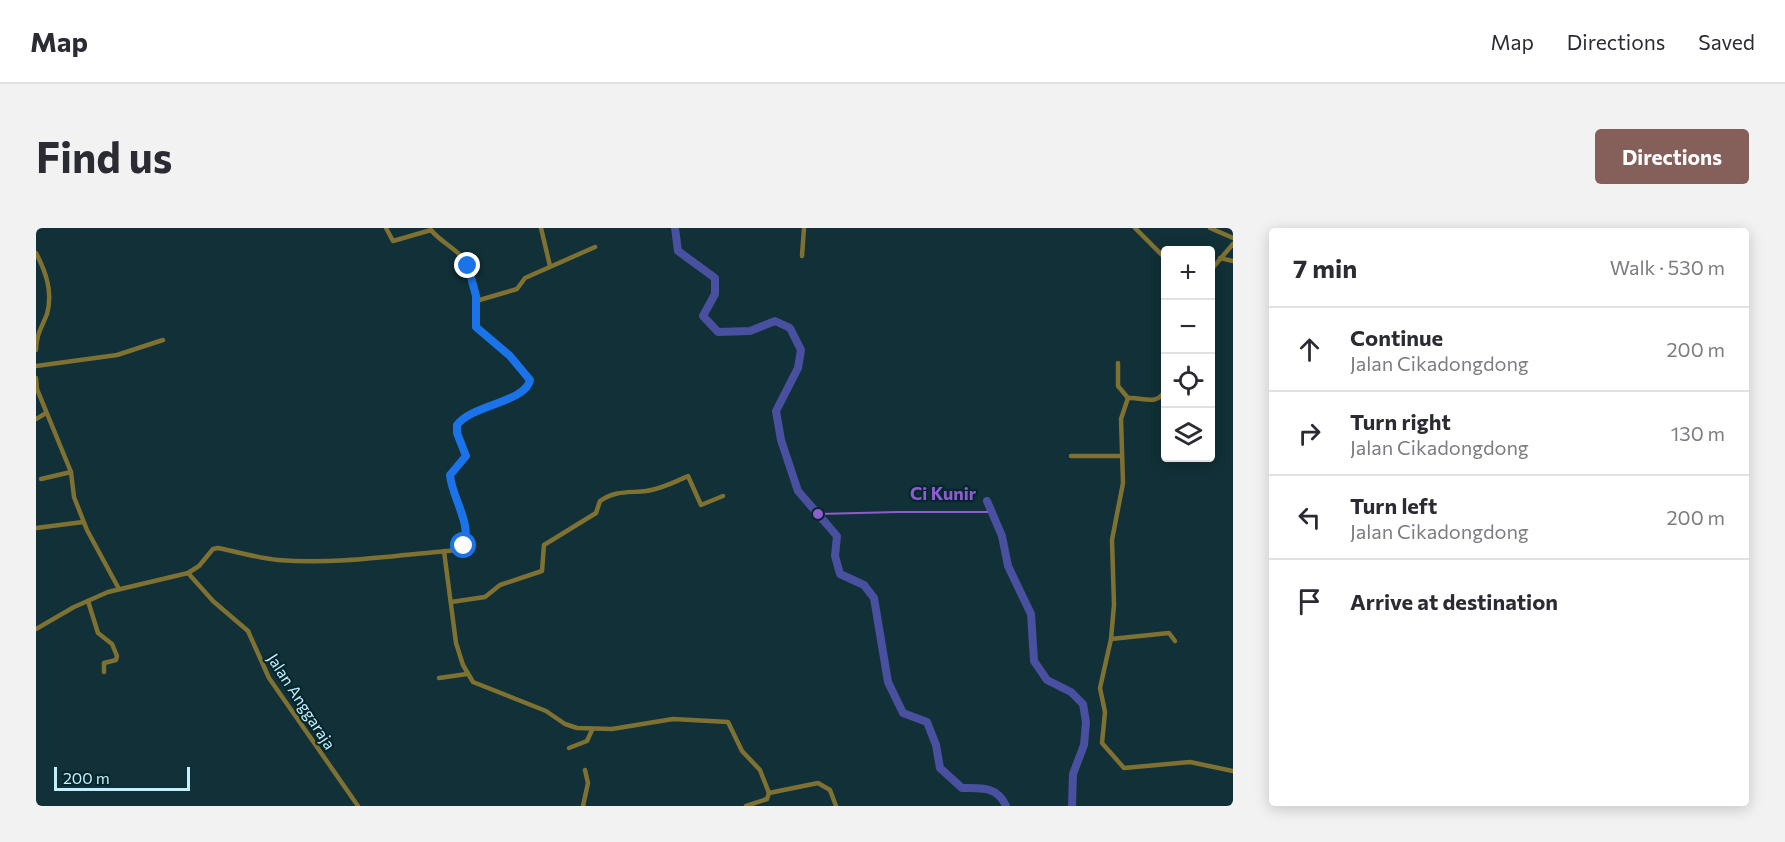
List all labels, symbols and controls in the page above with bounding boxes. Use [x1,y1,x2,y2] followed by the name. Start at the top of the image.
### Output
[30,24,88,58] text: Map
[1491,29,1534,54] text: Map
[1567,29,1665,54] text: Directions
[1698,29,1755,54] text: Saved
[1595,129,1749,184] button: Directions
[36,130,172,182] text: Find us
[1161,246,1215,462] map controls
[1161,246,1215,300] button: +
[454,252,480,278] route end
[1293,252,1357,283] text: 7 min
[1610,255,1725,279] text: Walk · 530 m
[1161,300,1215,354] button: −
[1350,324,1443,351] text: Continue
[1293,333,1326,366] icon: ahead
[1667,337,1725,361] text: 200 m
[1350,351,1529,375] text: Jalan Cikadongdong
[1161,354,1215,408] button: locate
[1161,408,1215,462] button: layers
[1350,408,1451,435] text: Turn right
[1293,417,1326,450] icon: right
[1671,421,1725,445] text: 130 m
[1350,435,1529,459] text: Jalan Cikadongdong
[898,476,988,512] callout: Ci Kunir
[910,482,977,504] text: Ci Kunir
[1350,492,1437,519] text: Turn left
[1293,501,1326,534] icon: left
[1667,505,1725,529] text: 200 m
[1350,519,1529,543] text: Jalan Cikadongdong
[450,532,476,558] route start
[1293,585,1326,618] icon: arrive
[1350,588,1558,615] text: Arrive at destination
[264,649,340,753] street label: Jalan Anggaraja
[54,764,190,792] scale bar
[63,768,110,787] text: 200 m

